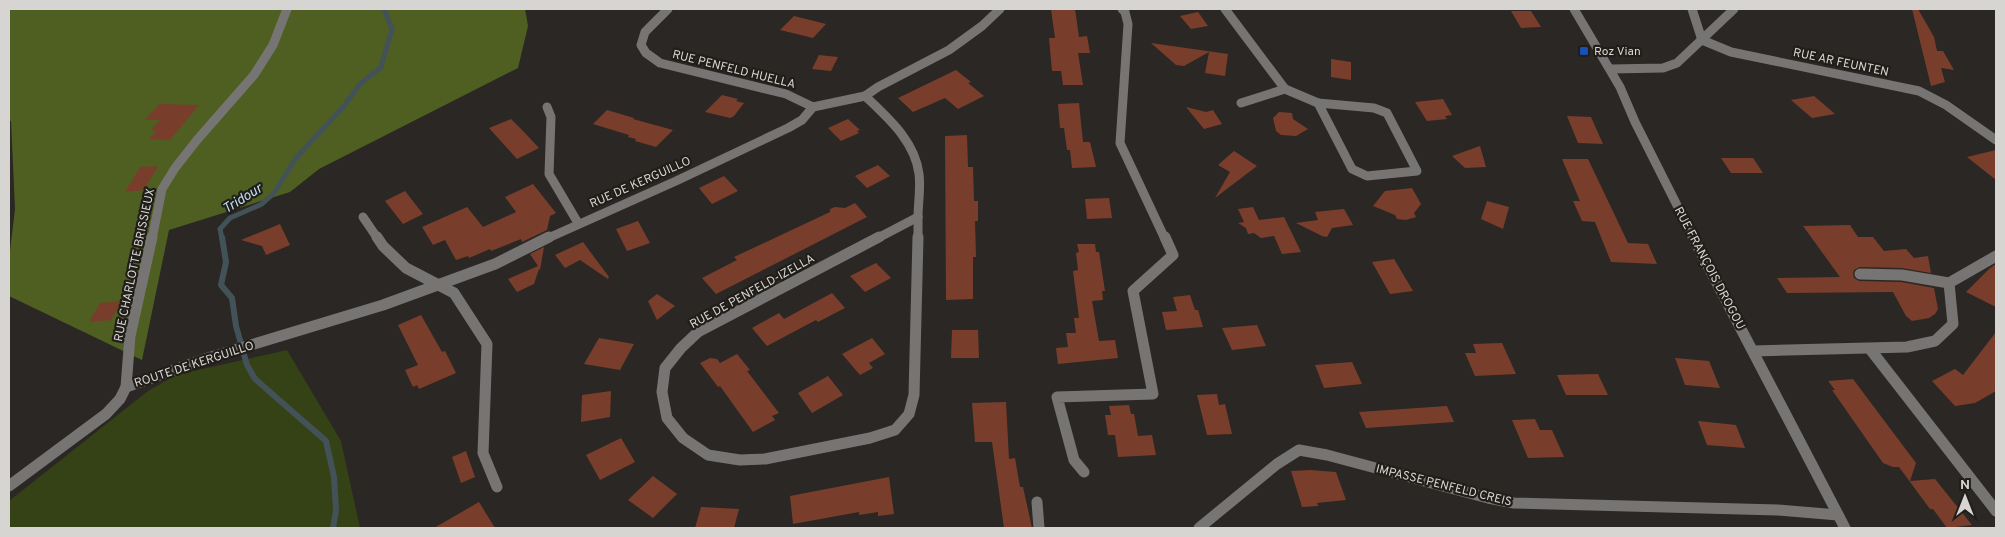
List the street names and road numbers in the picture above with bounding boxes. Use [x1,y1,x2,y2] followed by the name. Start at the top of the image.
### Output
[1791,45,1890,81] street label: RUE AR FEUNTEN
[671,47,797,93] street label: RUE PENFELD HUELLA
[587,153,694,212] street label: RUE DE KERGUILLO
[111,187,159,343] street label: RUE CHARLOTTE BRISSIEUX
[1670,204,1748,333] street label: RUE FRANÇOIS DROGOU
[687,251,818,333] street label: RUE DE PENFELD-IZELLA
[132,338,256,392] street label: ROUTE DE KERGUILLO
[1374,461,1513,511] street label: IMPASSE PENFELD CREIS

